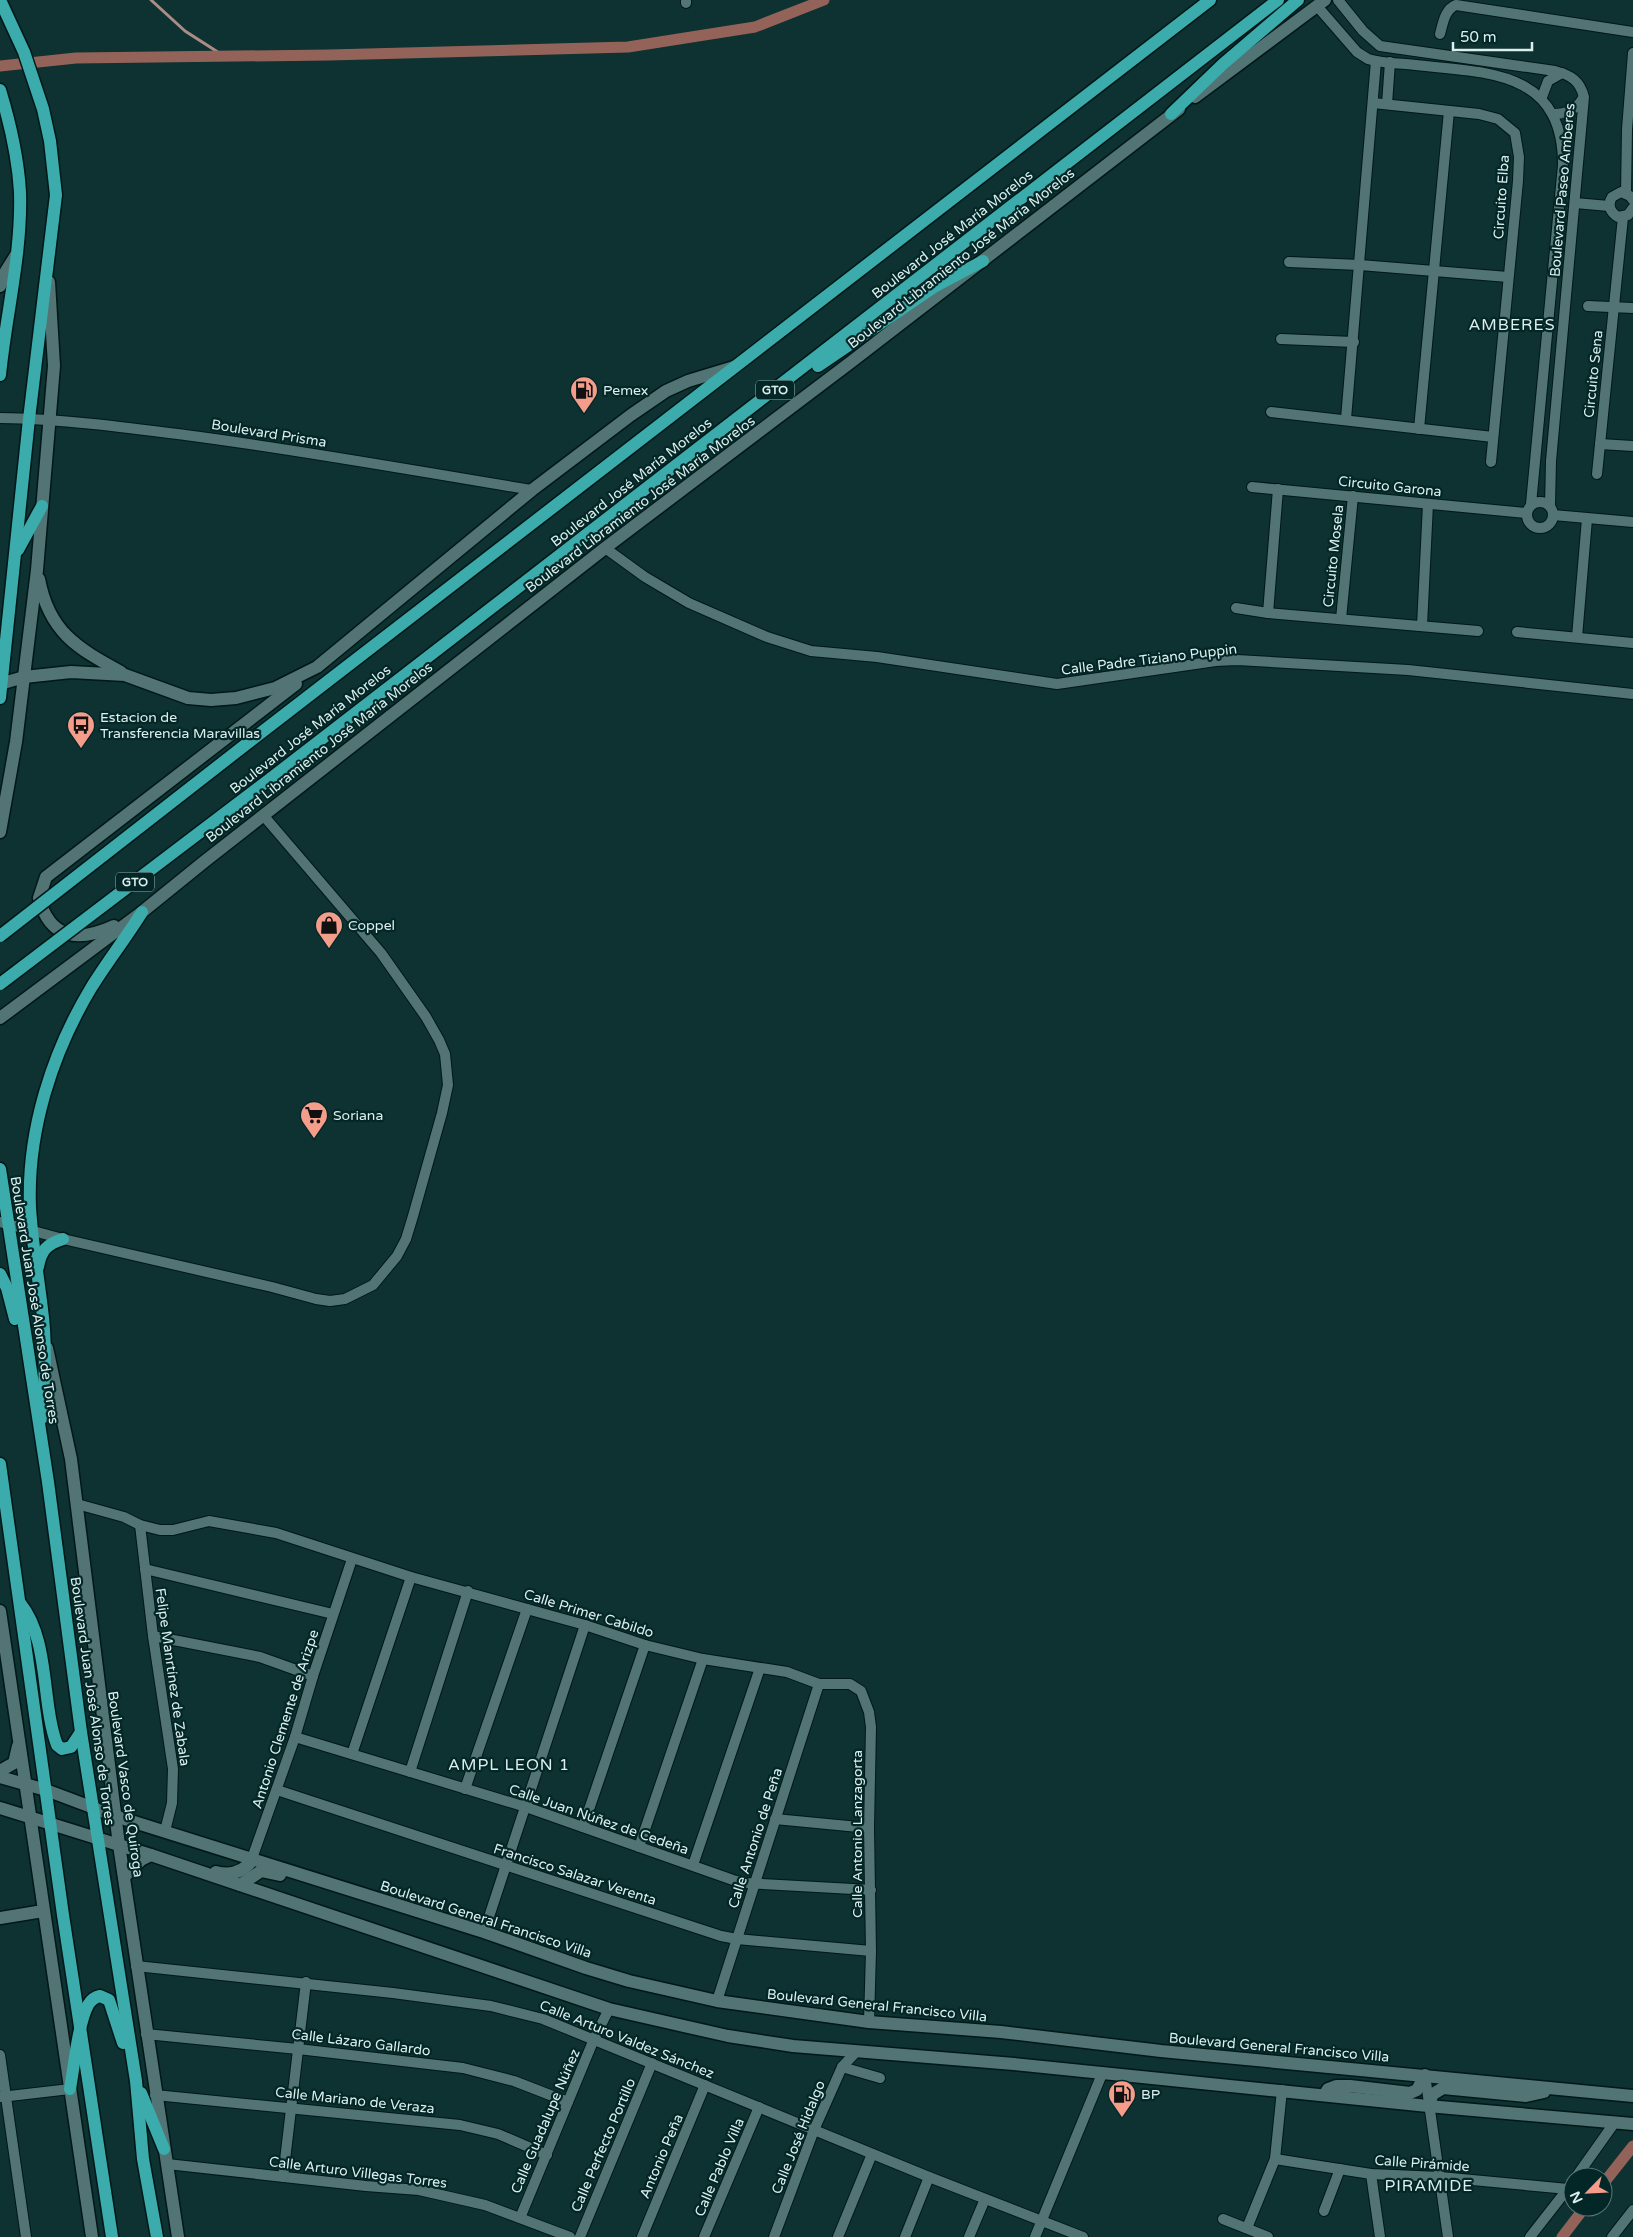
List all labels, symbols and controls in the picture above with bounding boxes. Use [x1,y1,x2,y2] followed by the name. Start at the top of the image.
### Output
[1453,20,1532,52] scale bar
[1460,28,1497,46] text: 50 m
[1546,102,1579,278] street label: Boulevard Paseo Amberes
[1490,154,1513,240] street label: Circuito Elba
[844,164,1078,352] street label: Boulevard Libramiento José María Morelos
[868,166,1036,303] street label: Boulevard José María Morelos
[1468,315,1556,335] district label: AMBERES
[1580,329,1607,419] street label: Circuito Sena
[569,375,599,414] fuel station icon: Pemex
[756,380,794,400] road number: GTO
[603,382,648,399] place label: Pemex
[522,412,759,596] street label: Boulevard Libramiento José María Morelos
[547,414,715,551] street label: Boulevard José María Morelos
[210,416,328,451] street label: Boulevard Prisma
[1337,473,1442,500] street label: Circuito Garona
[1320,504,1347,608] street label: Circuito Mosela
[1060,640,1238,679] street label: Calle Padre Tiziano Puppin
[202,658,436,846] street label: Boulevard Libramiento José María Morelos
[226,661,394,798] street label: Boulevard José María Morelos
[100,709,260,742] place label: Estacion de Transferencia Maravillas
[66,710,96,749] bus stop icon: Estacion de Transferencia Maravillas
[116,872,154,892] road number: GTO
[314,910,344,949] shop icon: Coppel
[348,917,395,934] place label: Coppel
[299,1100,329,1139] supermarket icon: Soriana
[333,1107,383,1124] place label: Soriana
[7,1175,63,1425] street label: Boulevard Juan José Alonso de Torres
[67,1576,118,1827] street label: Boulevard Juan José Alonso de Torres
[522,1586,656,1641] street label: Calle Primer Cabildo
[152,1587,193,1767] street label: Felipe Manrtínez de Zabala
[248,1628,322,1811] street label: Antonio Clemente de Arizpe
[104,1690,147,1878] street label: Boulevard Vasco de Quiroga
[849,1750,866,1918] street label: Calle Antonio Lanzagorta
[448,1755,570,1775] district label: AMPL LEON 1
[725,1766,786,1911] street label: Calle Antonio de Peña
[507,1781,691,1858] street label: Calle Juan Núñez de Cedeña
[491,1840,658,1909] street label: Francisco Salazar Verenta
[378,1877,594,1962] street label: Boulevard General Francisco Villa
[766,1985,988,2026] street label: Boulevard General Francisco Villa
[537,1997,717,2082] street label: Calle Arturo Valdez Sánchez
[290,2026,431,2059] street label: Calle Lázaro Gallardo
[1168,2029,1390,2066] street label: Boulevard General Francisco Villa
[507,2046,584,2196] street label: Calle Guadalupe Núñez
[568,2076,639,2215] street label: Calle Perfecto Portillo
[768,2078,829,2196] street label: Calle José Hidalgo
[1107,2079,1137,2118] fuel station icon: BP
[274,2084,436,2117] street label: Calle Mariano de Veraza
[1141,2086,1160,2103] place label: BP
[636,2111,687,2201] street label: Antonio Peña
[691,2115,748,2219] street label: Calle Pablo Villa
[1374,2152,1470,2175] street label: Calle Pirámide
[268,2153,448,2192] street label: Calle Arturo Villegas Torres
[1563,2167,1613,2217] north arrow
[1385,2176,1473,2196] district label: PIRAMIDE
[1567,2188,1587,2206] text: N

